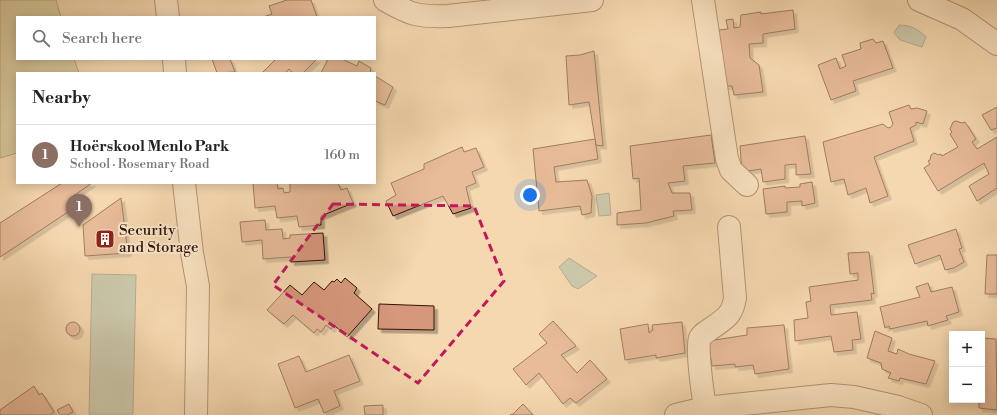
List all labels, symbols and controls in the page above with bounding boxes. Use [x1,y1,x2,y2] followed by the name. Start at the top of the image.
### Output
[16,16,376,60] search box
[30,27,52,49] icon: search
[62,29,142,48] text: Search here
[32,87,91,109] text: Nearby
[70,137,229,156] text: Hoërskool Menlo Park
[42,147,48,163] text: 1
[324,147,360,163] text: 160 m
[70,156,209,172] text: School · Rosemary Road
[520,185,540,205] your location
[66,194,92,227] pin: 1
[119,221,199,257] place label: Security and Storage
[94,228,116,250] building icon: Security and Storage
[949,331,985,403] map controls
[949,331,985,367] button: +
[949,367,985,403] button: −

